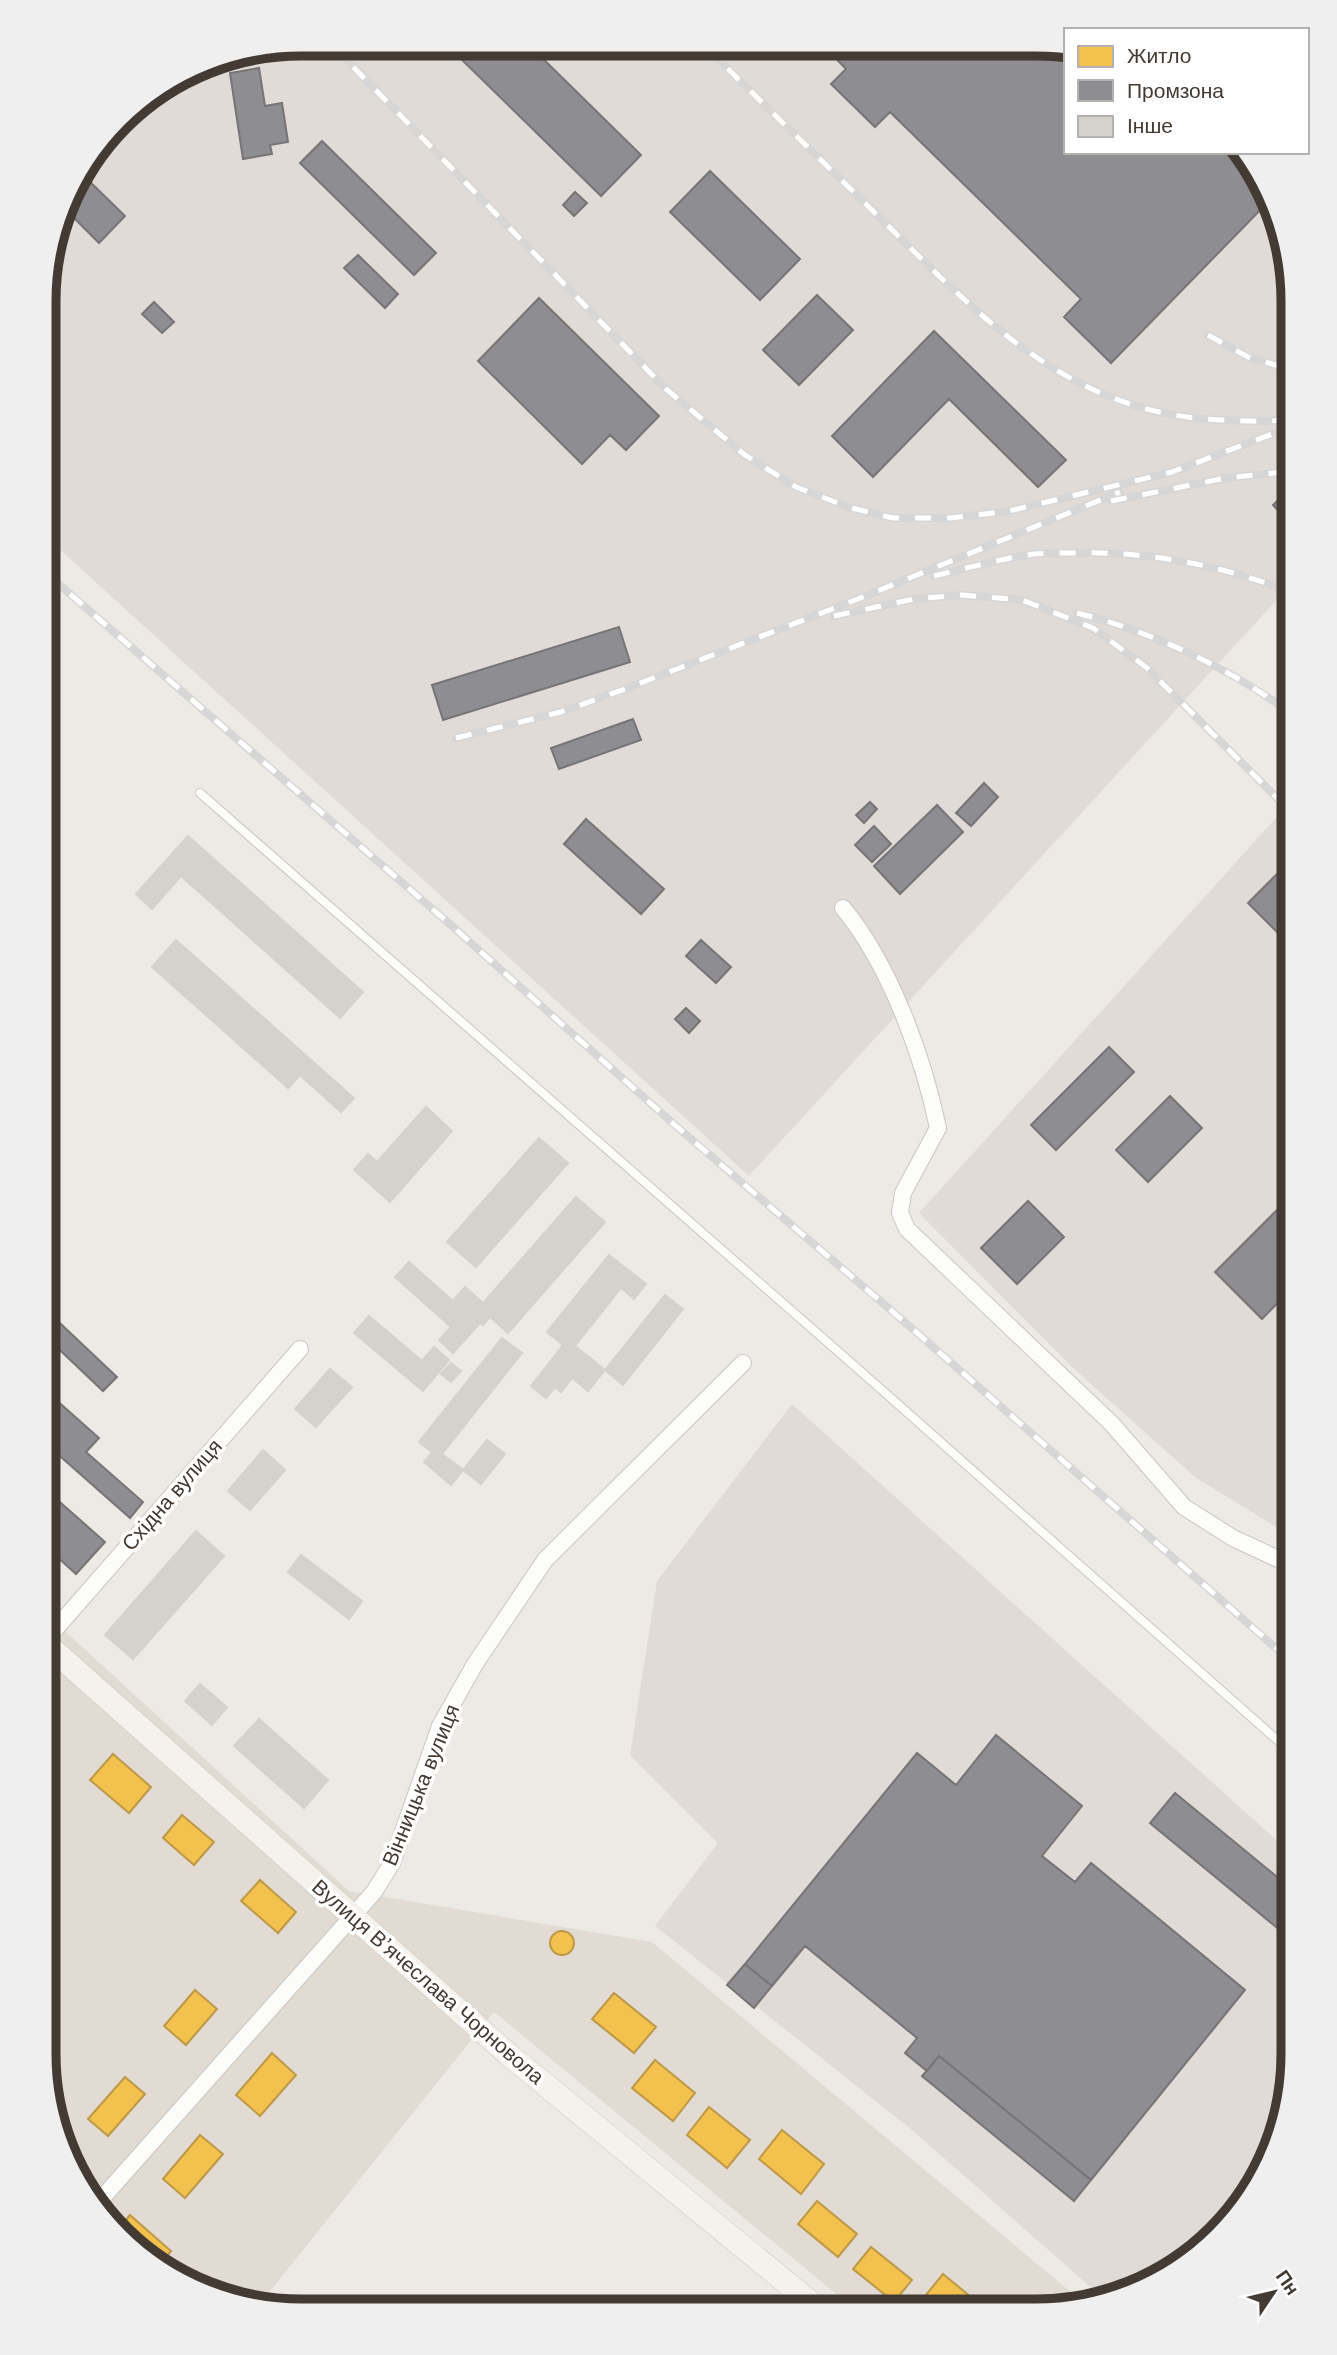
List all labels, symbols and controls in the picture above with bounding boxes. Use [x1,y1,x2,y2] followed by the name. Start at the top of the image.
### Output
[1064,28,1309,154] legend
[1127,44,1191,67] text: Житло
[1127,79,1224,102] text: Промзона
[1127,114,1173,137] text: Інше
[117,1434,226,1555] street label: Східна вулиця
[378,1701,463,1869] street label: Вінницька вулиця
[308,1875,549,2089] street label: Вулиця Вʼячеслава Чорновола
[1239,2257,1309,2327] north arrow
[1272,2266,1303,2299] text: Пн

